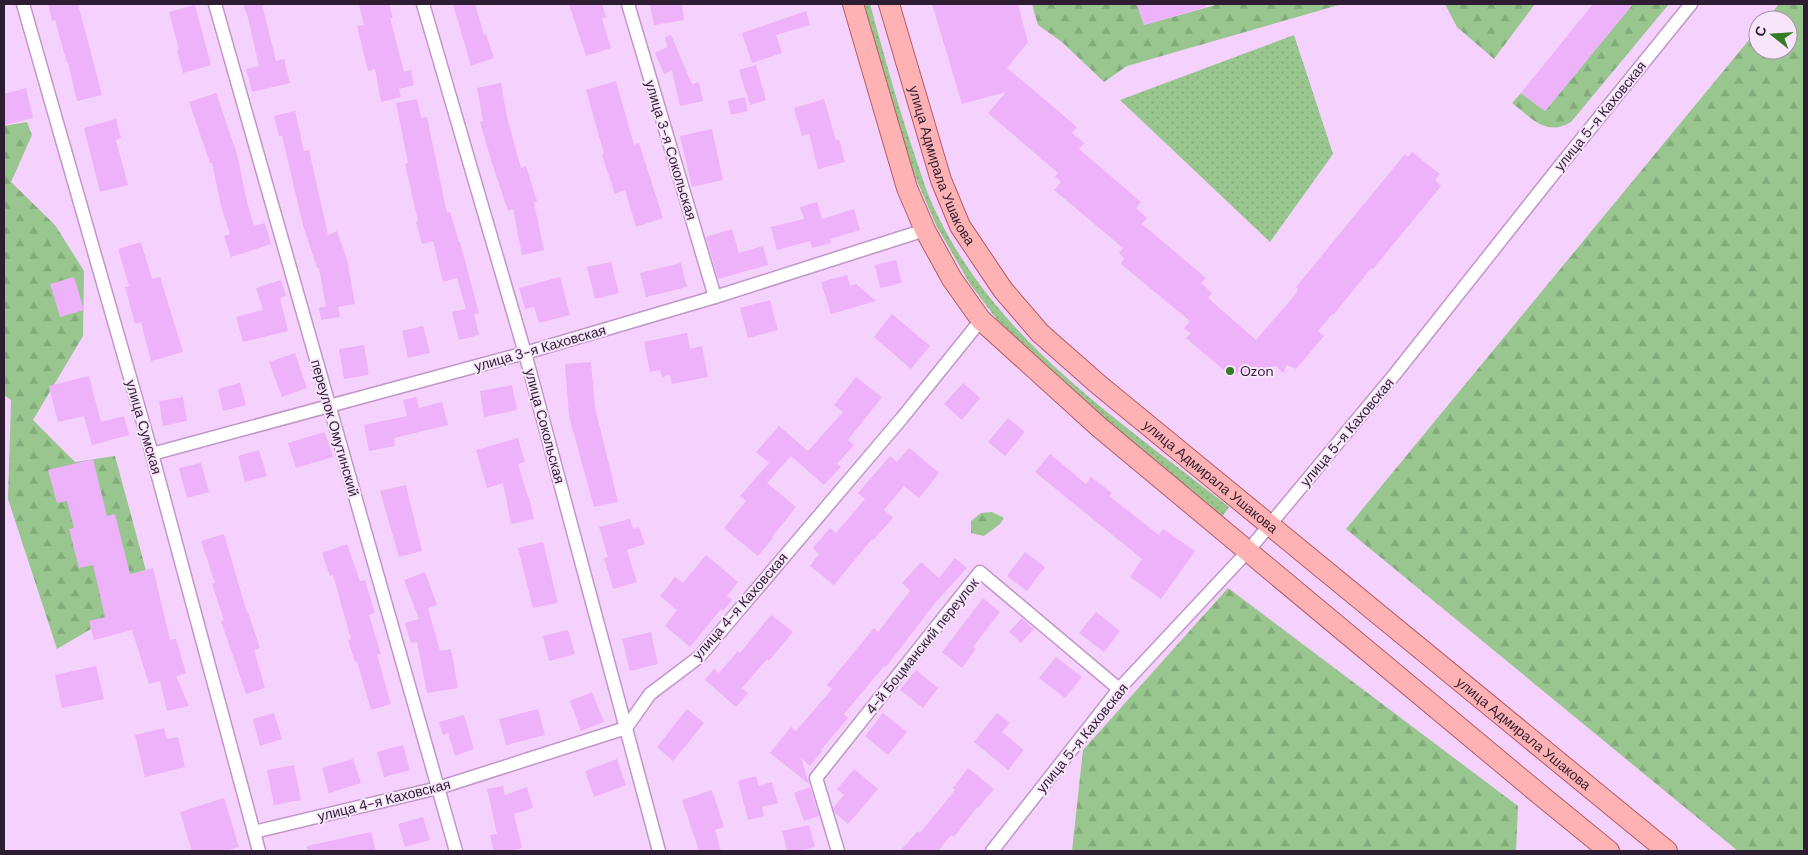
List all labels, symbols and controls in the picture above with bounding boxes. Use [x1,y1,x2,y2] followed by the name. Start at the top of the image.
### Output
[1748,10,1798,60] north arrow
[1750,24,1771,39] text: С
[1550,57,1650,175] street label: улица 5-я Каховская
[641,78,701,222] street label: улица 3-я Сокольская
[905,83,979,249] street label: улица Адмирала Ушакова
[472,321,608,375] street label: улица 3-я Каховская
[307,357,363,499] street label: переулок Омутинский
[1240,362,1274,380] place label: Ozon
[1224,365,1236,377] marker: Ozon
[521,367,569,485] street label: улица Сокольская
[1296,374,1398,490] street label: улица 5-я Каховская
[122,378,166,476] street label: улица Сумская
[1139,416,1282,537] street label: улица Адмирала Ушакова
[689,549,791,663] street label: улица 4-я Каховская
[862,574,983,718] street label: 4-й Боцманский переулок
[1453,673,1595,794] street label: улица Адмирала Ушакова
[1032,679,1132,797] street label: улица 5-я Каховская
[316,775,452,825] street label: улица 4-я Каховская

